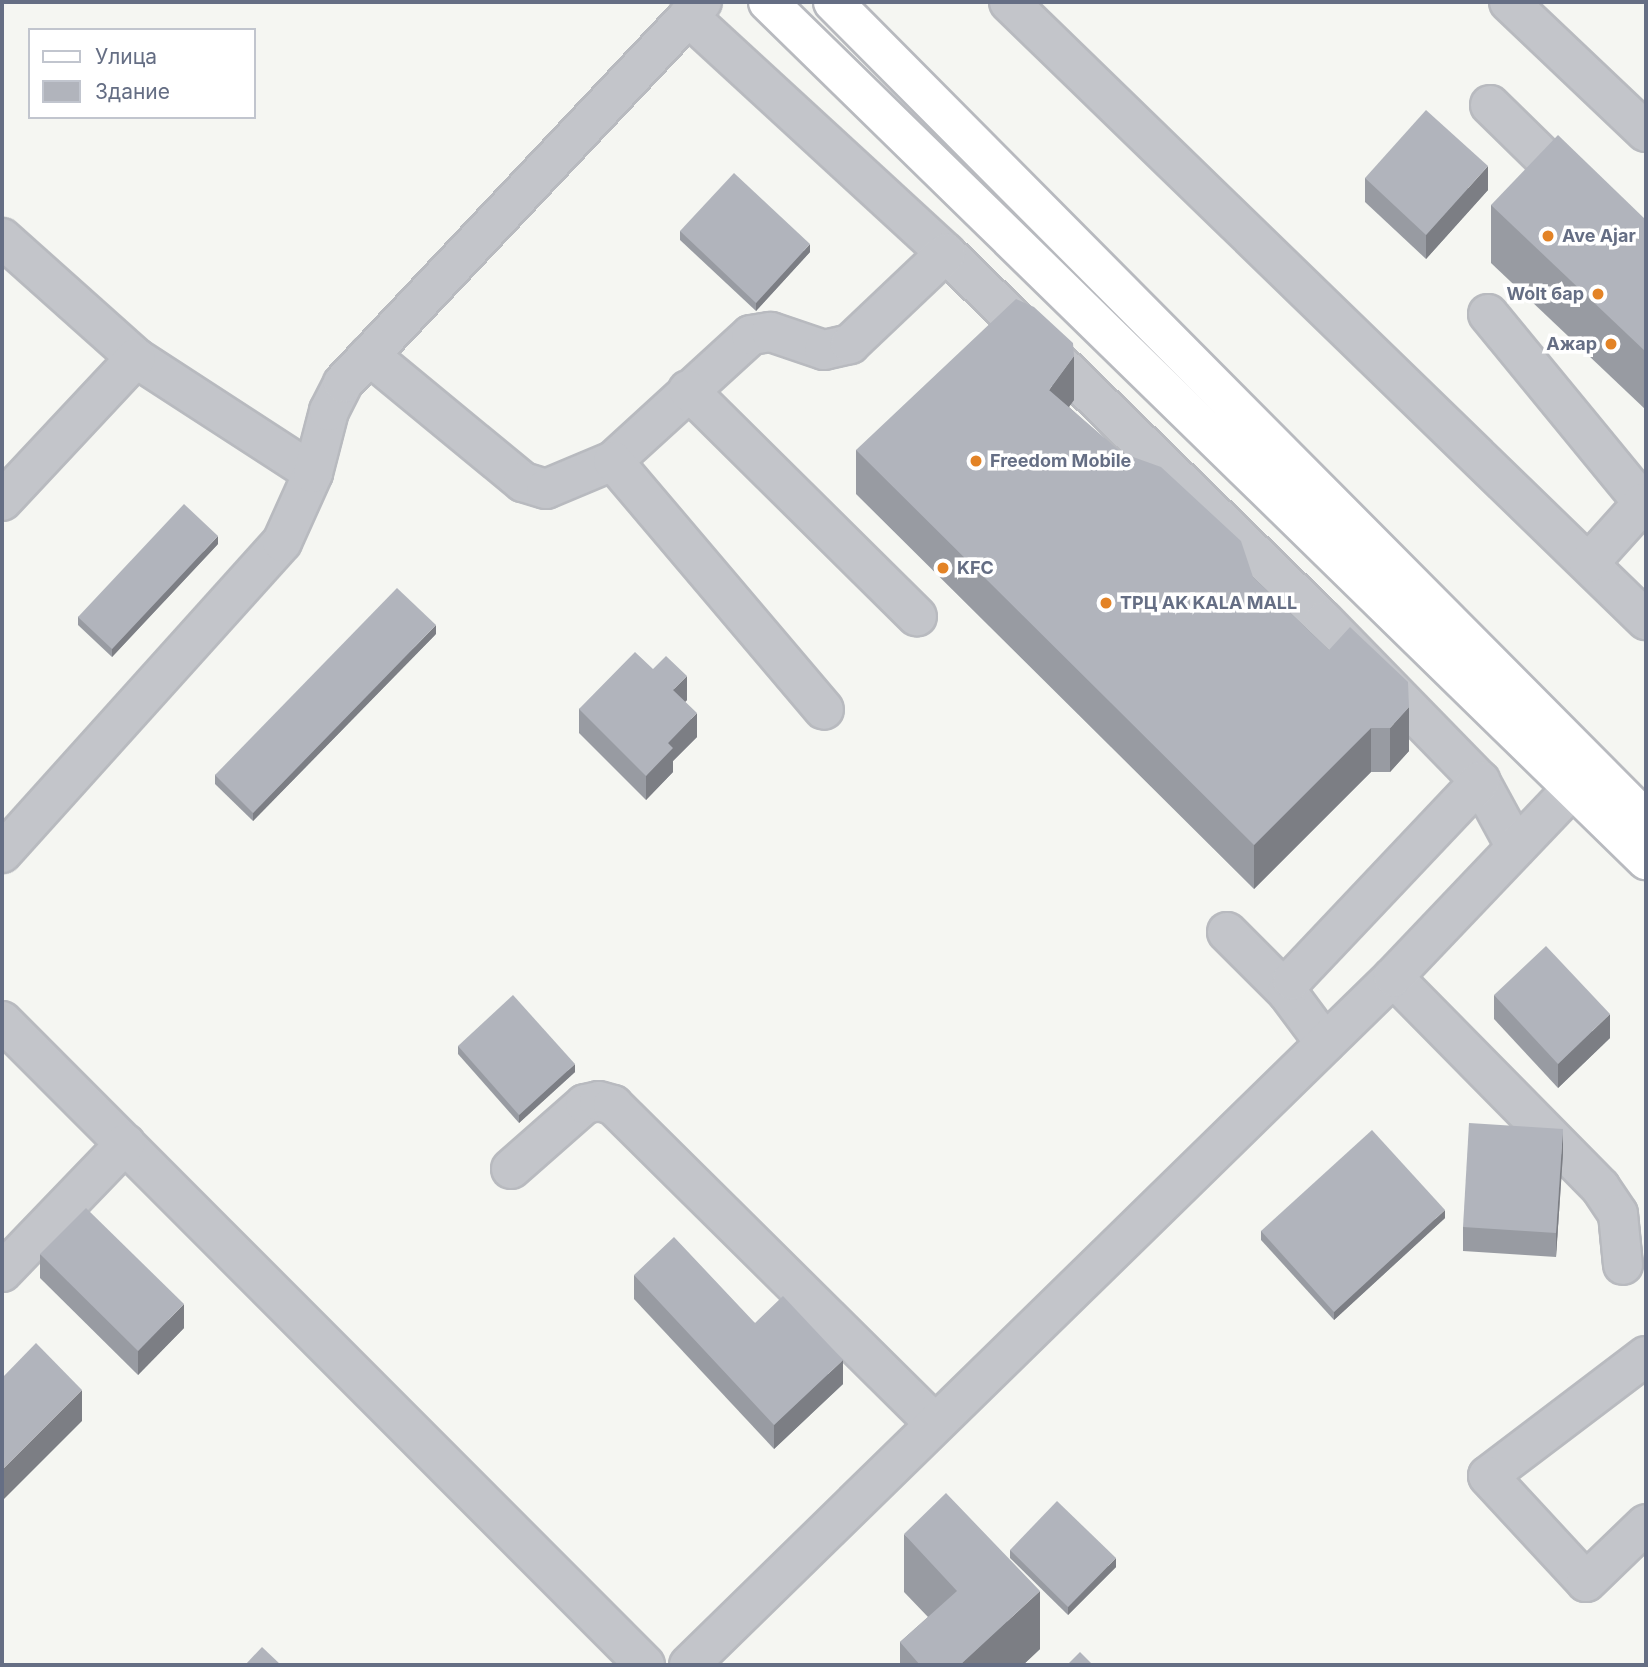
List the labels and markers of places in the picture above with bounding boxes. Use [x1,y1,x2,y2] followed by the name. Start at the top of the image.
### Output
[1562,225,1636,247] place label: Ave Ajar
[1540,228,1556,244] marker: Ave Ajar
[1506,283,1584,305] place label: Wolt бар
[1590,286,1606,302] marker: Wolt бар
[1546,333,1597,355] place label: Ажар
[1603,336,1619,352] marker: Ажар
[990,450,1131,472] place label: Freedom Mobile
[968,453,984,469] marker: Freedom Mobile
[957,557,994,579] place label: KFC
[935,560,951,576] marker: KFC
[1120,592,1297,614] place label: ТРЦ AK KALA MALL
[1098,595,1114,611] marker: ТРЦ AK KALA MALL

